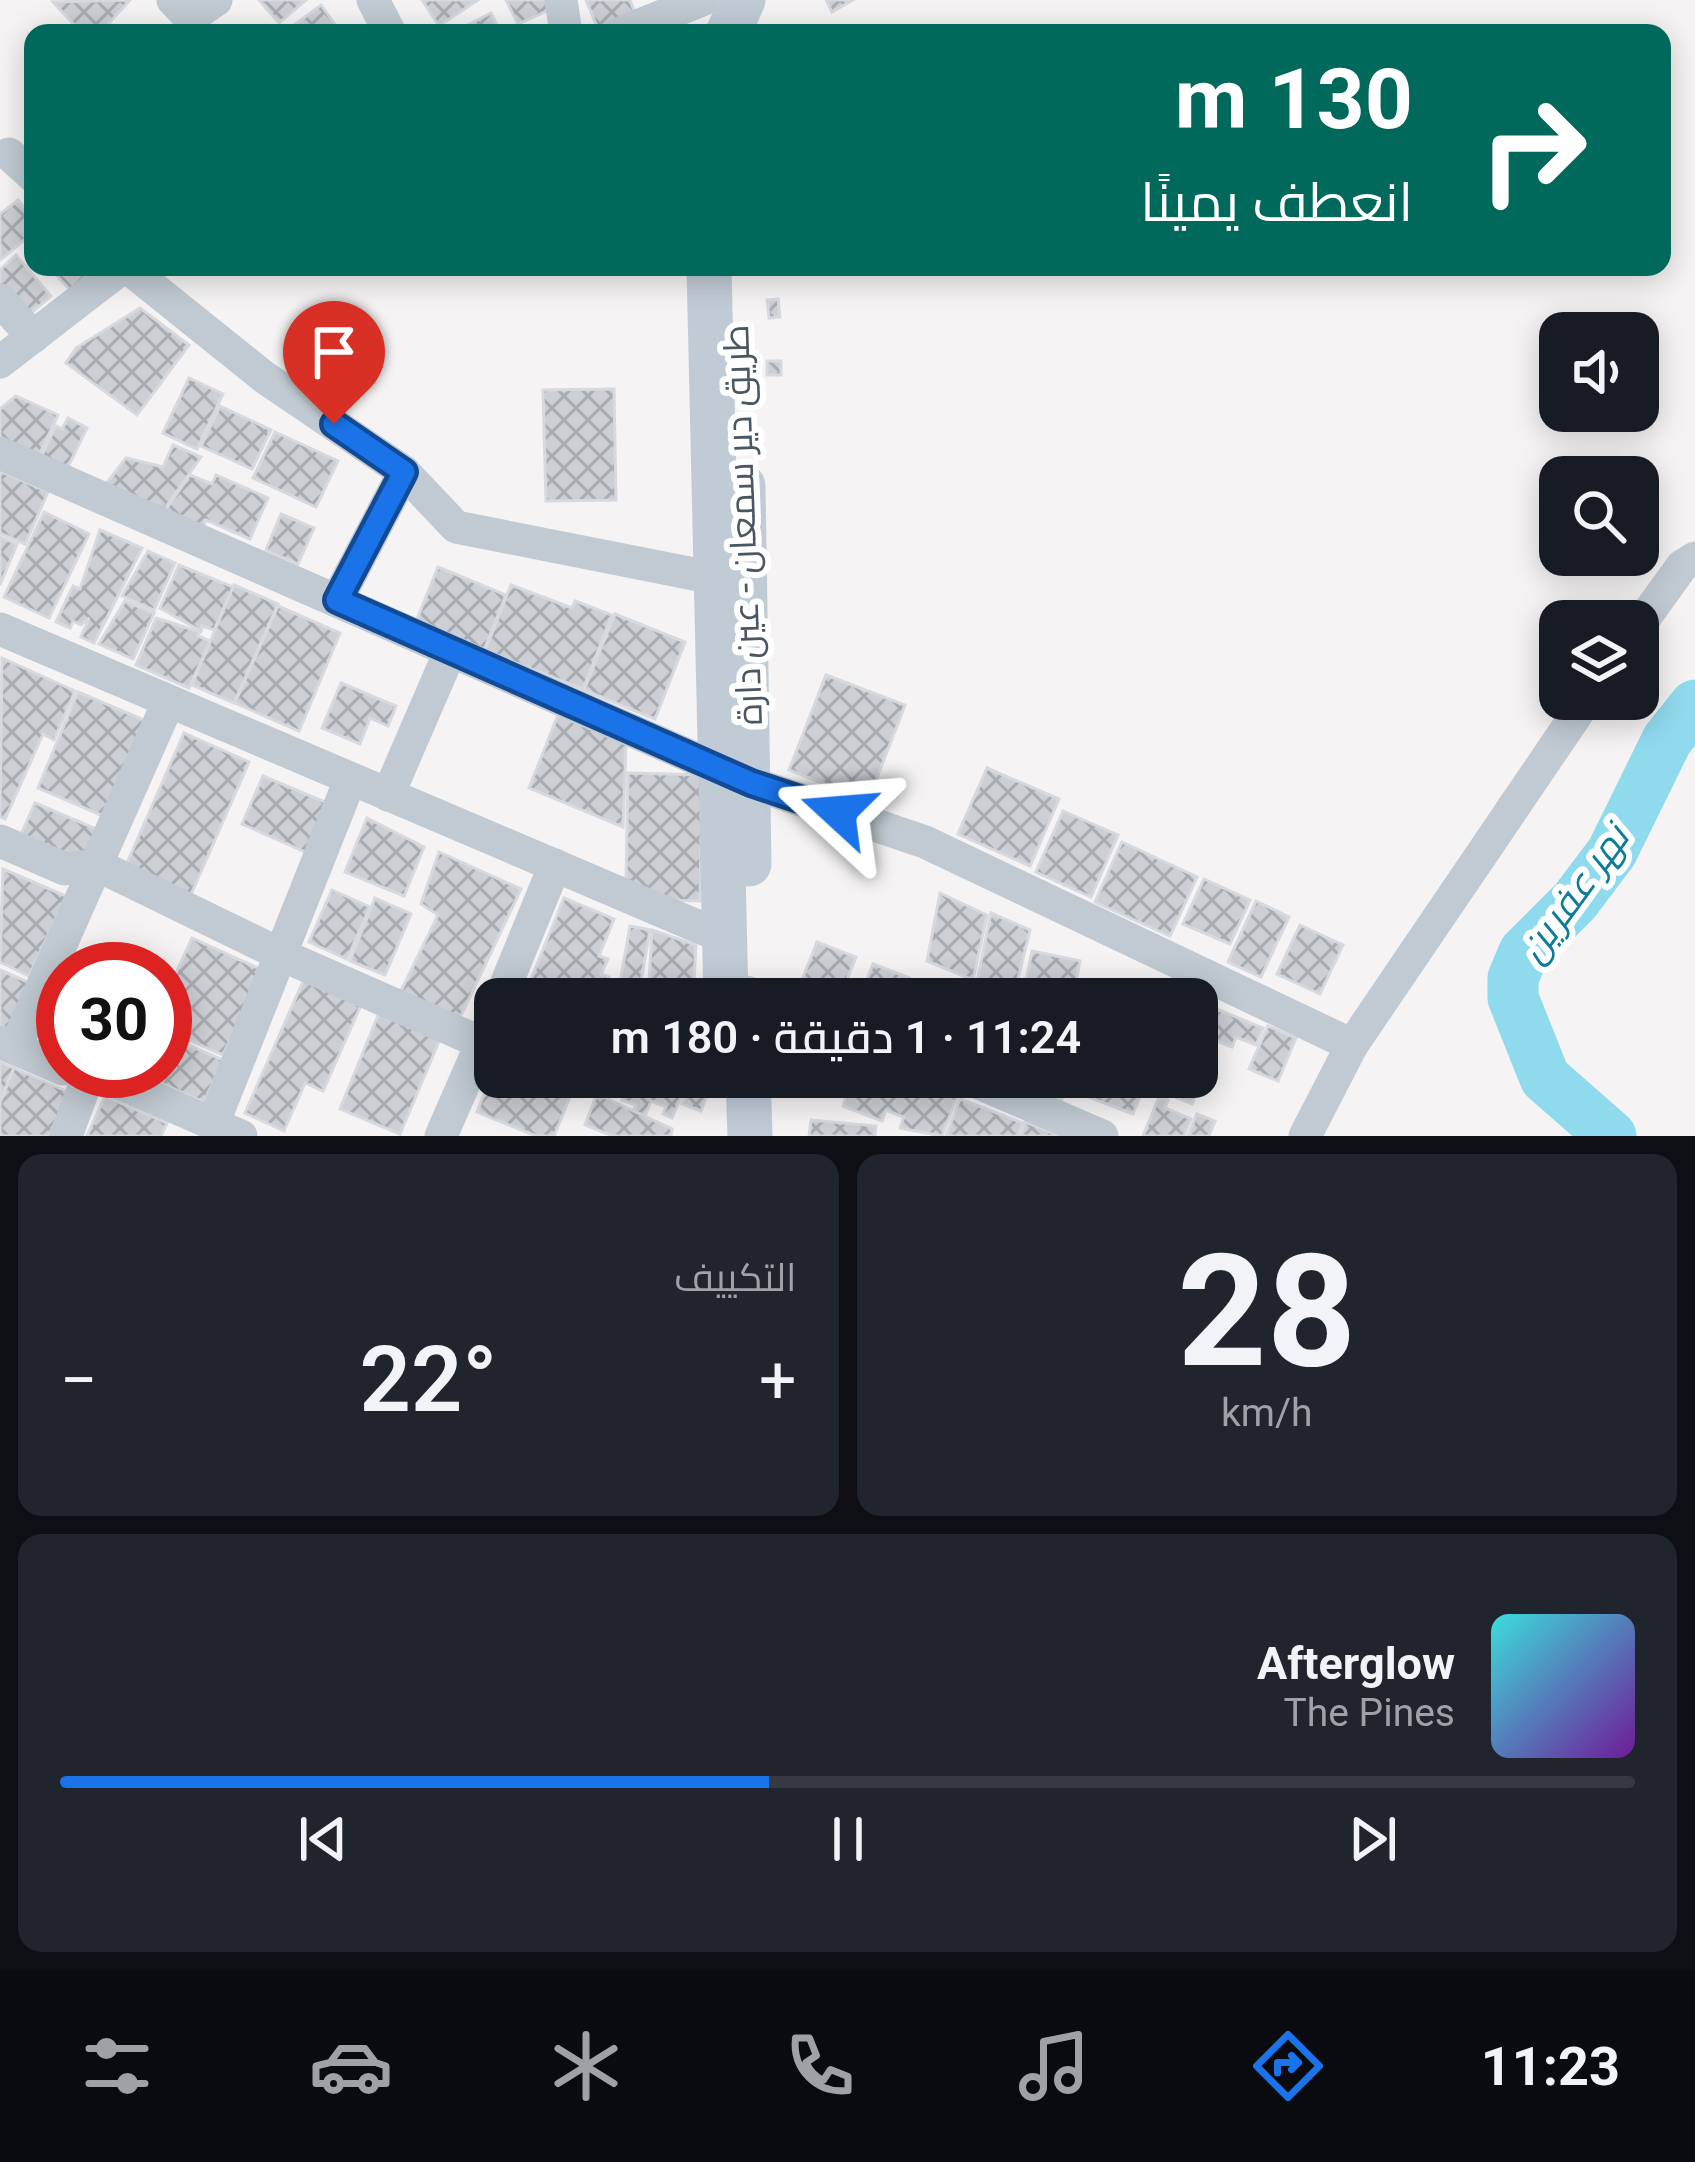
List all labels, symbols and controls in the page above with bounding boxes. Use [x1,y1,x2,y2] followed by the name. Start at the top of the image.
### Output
[1175,50,1413,149] text: 130 m
[1455,72,1611,228] icon: right
[1140,171,1413,234] text: انعطف يمينًا
[283,301,385,424] pin
[1539,312,1659,720] map controls
[1539,312,1659,432] button: sound
[301,319,367,385] icon: arrive
[715,324,772,726] street label: طريق دير سمعان - عين دارة
[1539,456,1659,576] button: search
[1539,600,1659,720] button: layers
[775,749,901,875] position arrow
[1509,813,1641,971] water label: نهر عفرين
[36,942,192,1098] speed limit sign: 30
[611,1011,1081,1064] text: 11:24 · 1 دقيقة · 180 m
[1177,1220,1356,1403] text: 28
[674,1255,797,1301] text: التكييف
[360,1328,497,1433] text: 22°
[60,1342,98,1419] text: −
[759,1342,796,1419] text: +
[1221,1390,1313,1436] text: km/h
[1257,1637,1455,1690] text: Afterglow
[1283,1690,1455,1736] text: The Pines
[290,1806,356,1872] icon: previous
[815,1806,881,1872] icon: pause
[1340,1806,1406,1872] icon: next
[75,2024,159,2108] icon: filters
[309,2024,393,2108] icon: car
[544,2024,628,2108] icon: climate
[778,2024,862,2108] icon: phone
[1012,2024,1096,2108] icon: music
[1246,2024,1330,2108] icon: directions
[1481,2035,1620,2098] text: 11:23

